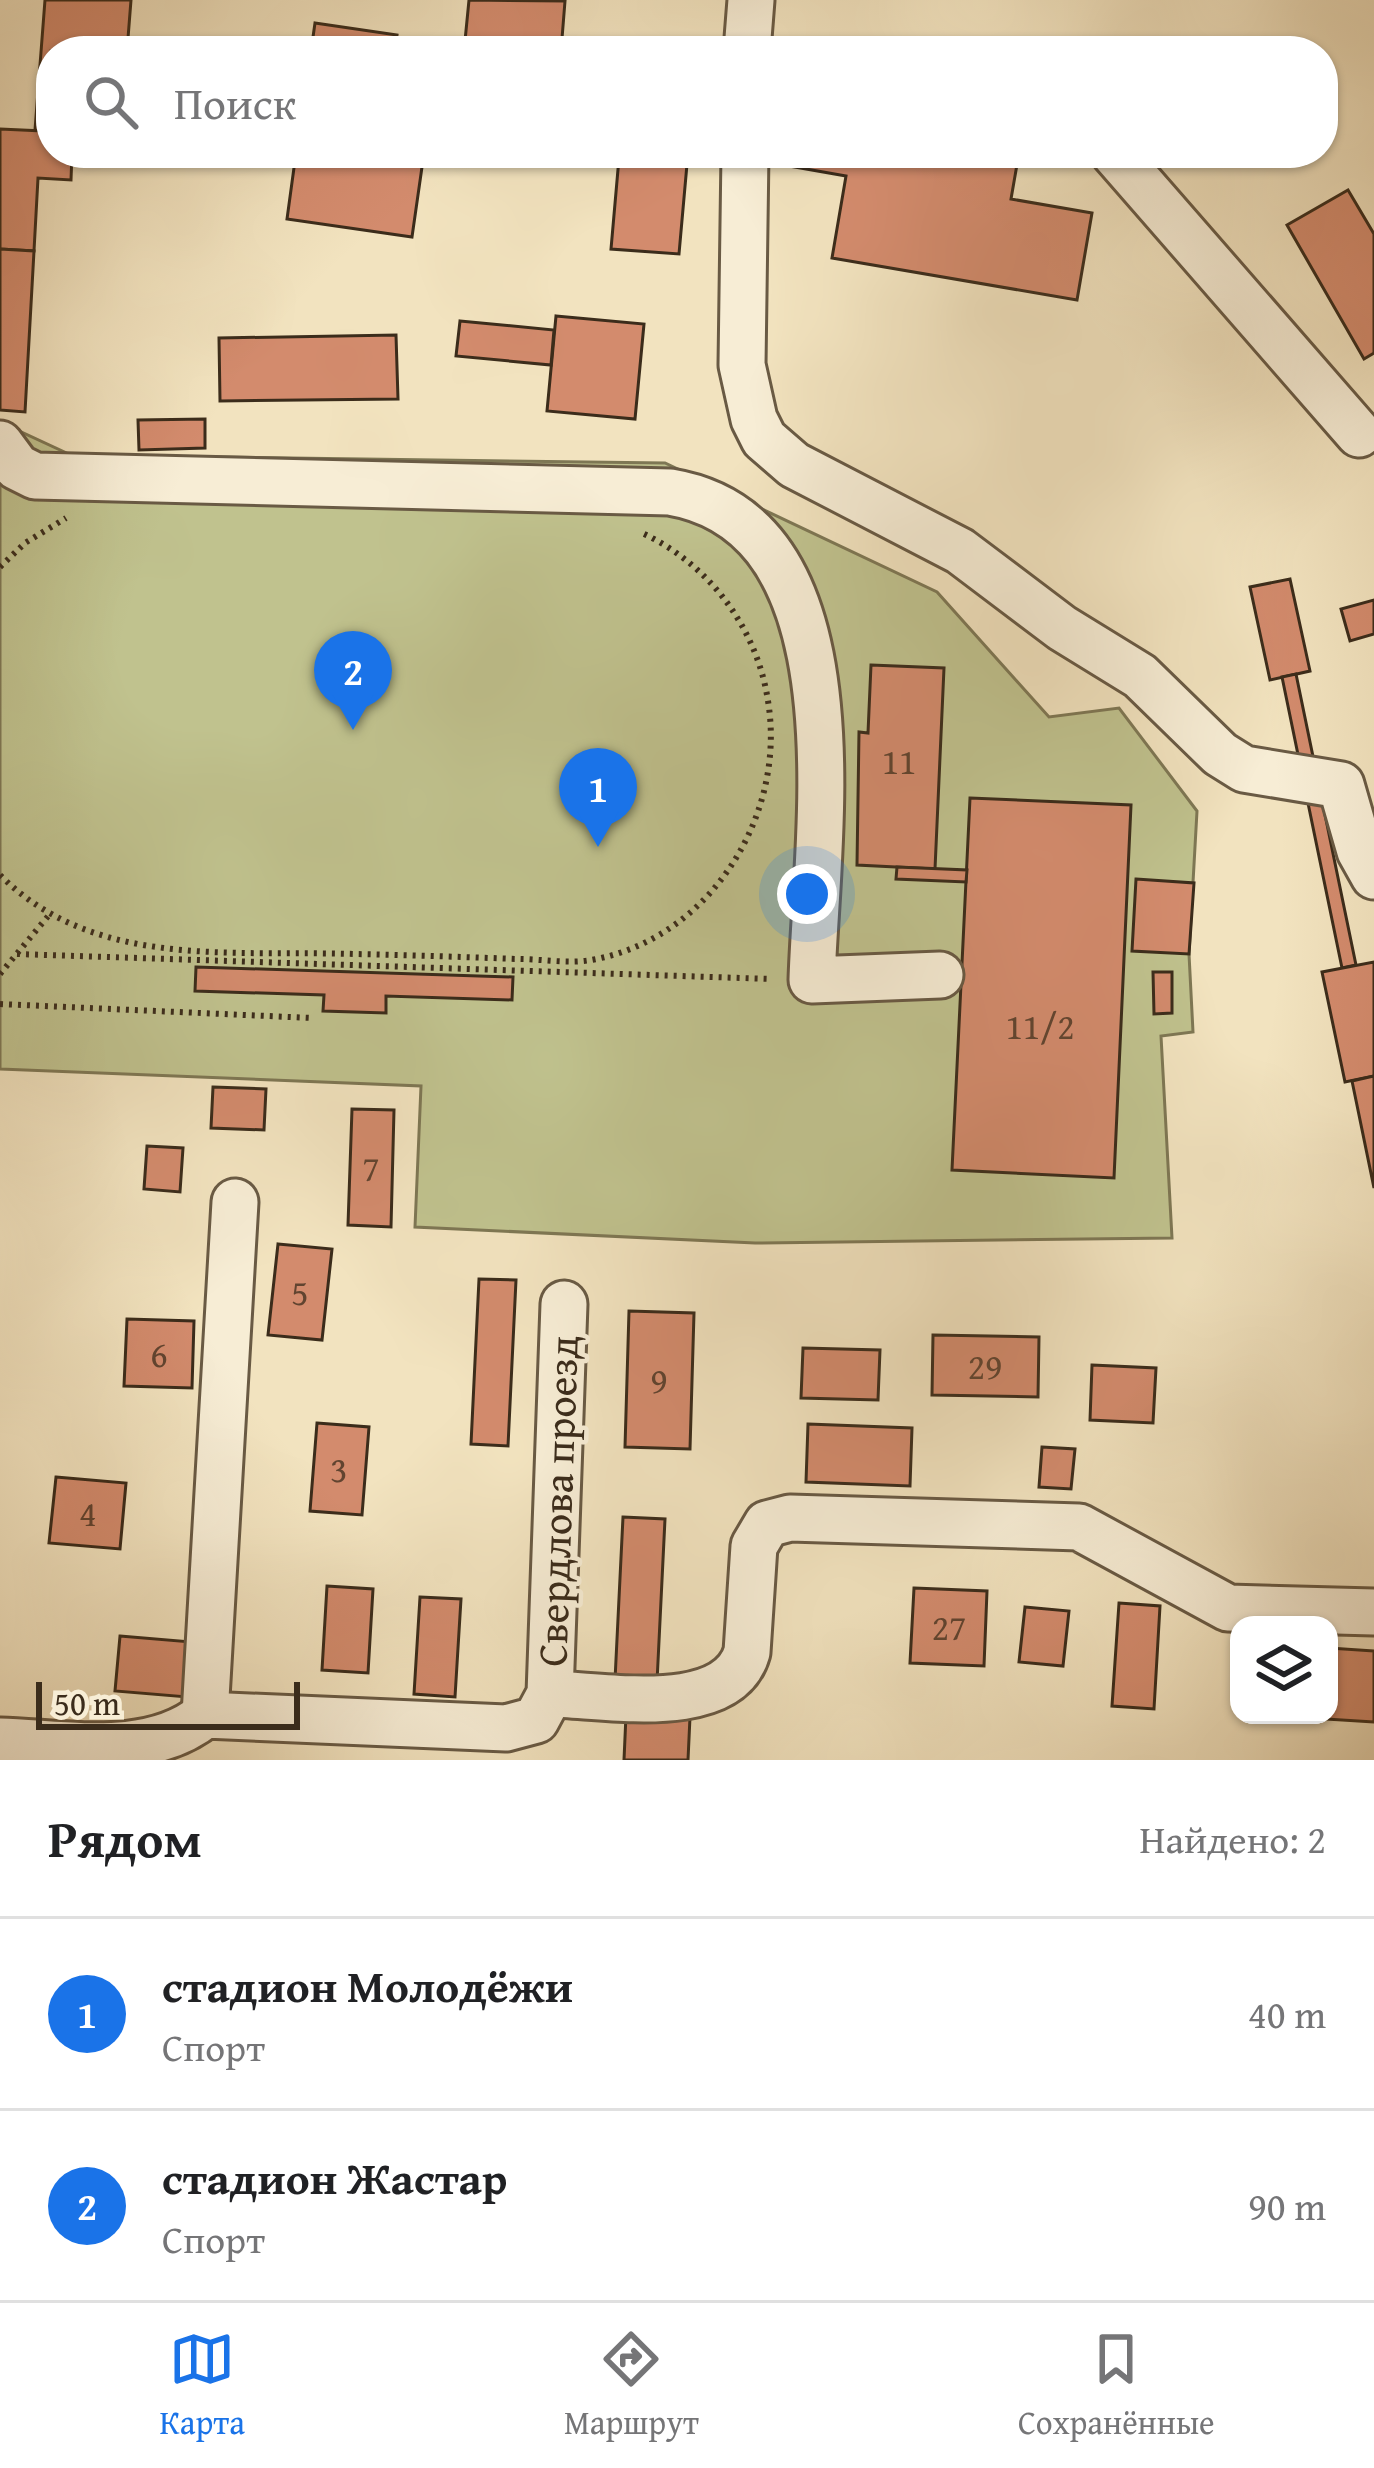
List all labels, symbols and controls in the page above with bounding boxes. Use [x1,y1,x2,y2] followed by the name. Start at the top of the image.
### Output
[36,36,1338,168] search box
[78,69,144,135] icon: search
[174,70,296,135] text: Поиск
[314,631,392,730] pin: 2
[882,734,916,787] house number: 11
[559,748,637,847] pin: 1
[777,864,837,924] your location
[1006,999,1074,1052] house number: 11/2
[362,1141,380,1194] house number: 7
[291,1265,309,1318] house number: 5
[150,1327,168,1380] house number: 6
[520,1334,593,1668] street label: Свердлова проезд
[968,1339,1002,1392] house number: 29
[650,1353,668,1406] house number: 9
[330,1442,348,1495] house number: 3
[79,1486,97,1539] house number: 4
[932,1600,966,1653] house number: 27
[1230,1616,1338,1724] map controls
[1230,1616,1338,1724] button: layers
[36,1676,300,1729] scale bar
[54,1679,120,1727] text: 50 m
[48,1801,202,1876] text: Рядом
[1139,1810,1326,1867] text: Найдено: 2
[162,1953,573,2018] text: стадион Молодёжи
[77,1985,97,2042] text: 1
[1248,1985,1326,2042] text: 40 m
[162,2018,265,2075] text: Спорт
[162,2145,507,2210] text: стадион Жастар
[77,2177,97,2234] text: 2
[1248,2177,1326,2234] text: 90 m
[162,2210,265,2267] text: Спорт
[160,2326,245,2446] tab: Карта
[564,2326,699,2446] tab: Маршрут
[1018,2326,1215,2446] tab: Сохранённые

